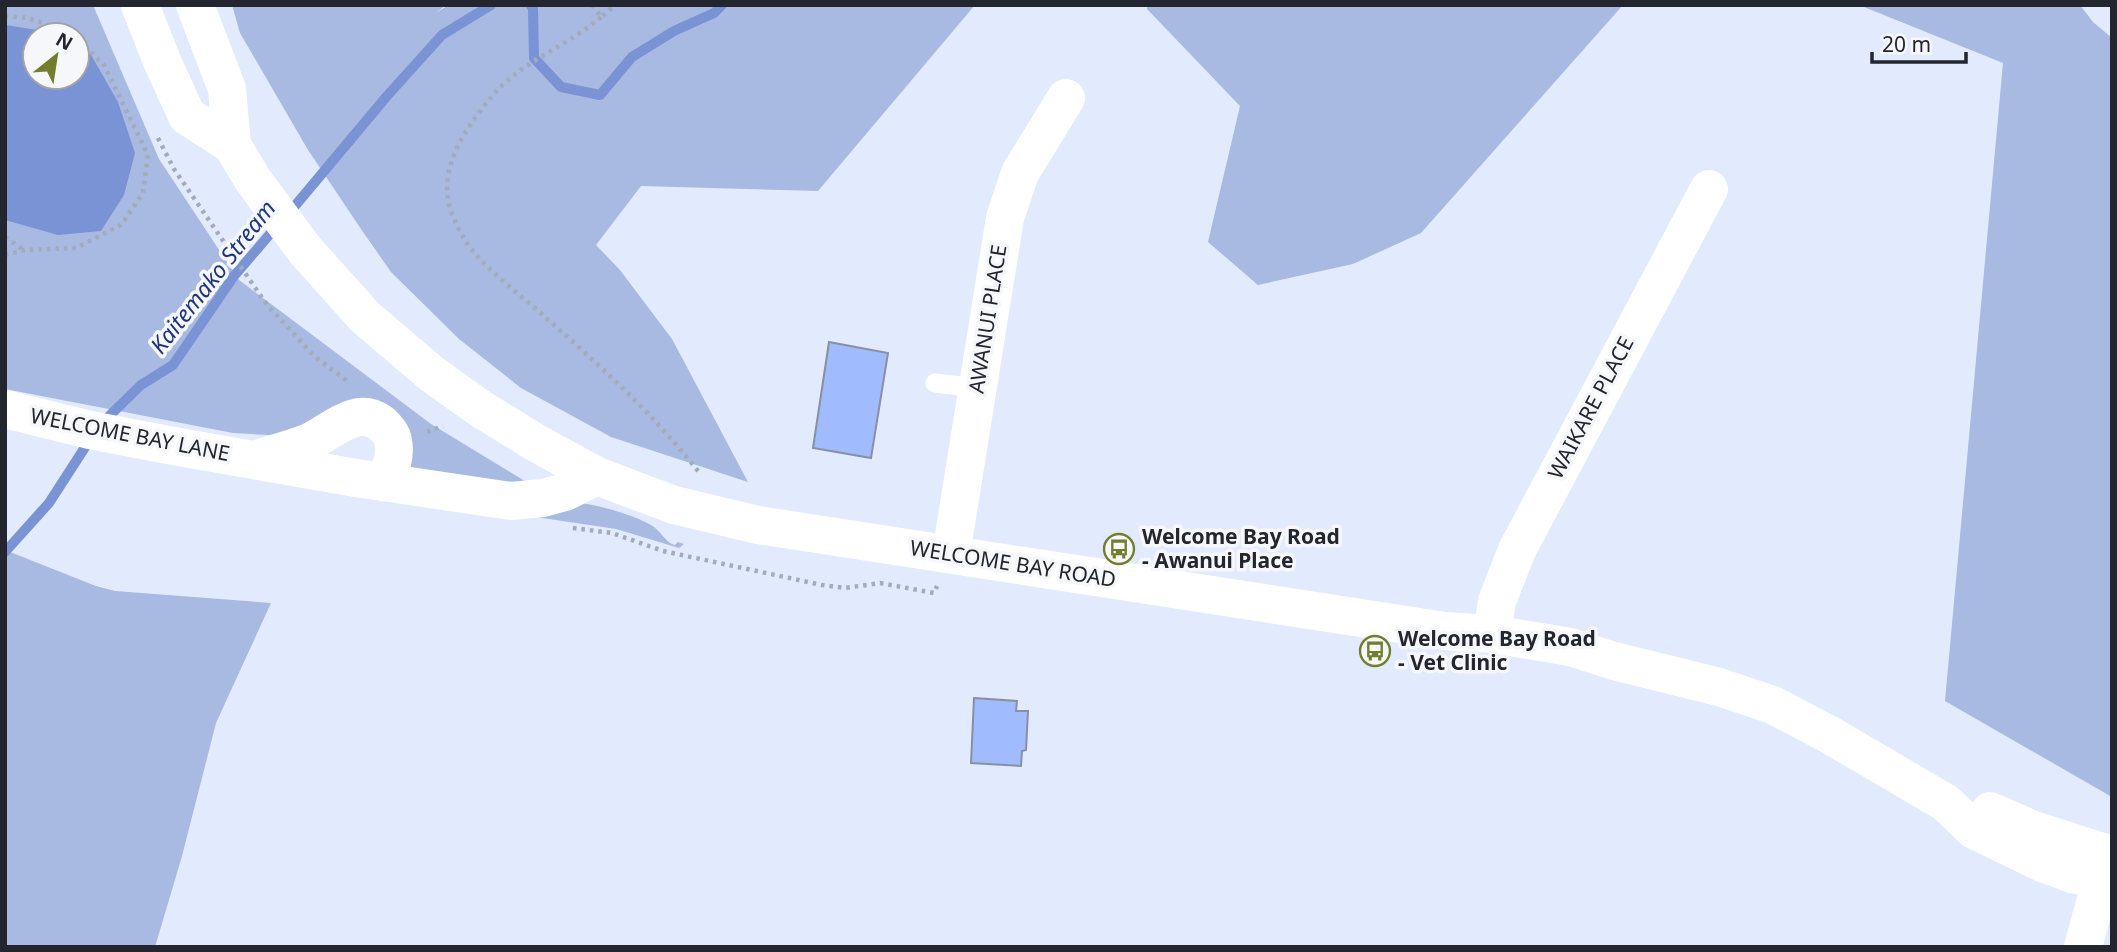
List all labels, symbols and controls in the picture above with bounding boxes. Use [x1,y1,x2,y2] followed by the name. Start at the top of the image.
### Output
[21,21,91,91] north arrow
[1872,21,1966,65] scale bar
[51,26,78,56] text: N
[1882,30,1931,58] text: 20 m
[142,193,282,360] water label: Kaitemako Stream
[961,242,1013,395] street label: AWANUI PLACE
[1541,331,1639,484] street label: WAIKARE PLACE
[28,401,232,467] street label: WELCOME BAY LANE
[1142,522,1340,574] place label: Welcome Bay Road - Awanui Place
[1102,532,1136,566] bus stop icon: Welcome Bay Road - Awanui Place
[908,533,1118,593] street label: WELCOME BAY ROAD
[1398,624,1596,676] place label: Welcome Bay Road - Vet Clinic
[1358,634,1392,668] bus stop icon: Welcome Bay Road - Vet Clinic

